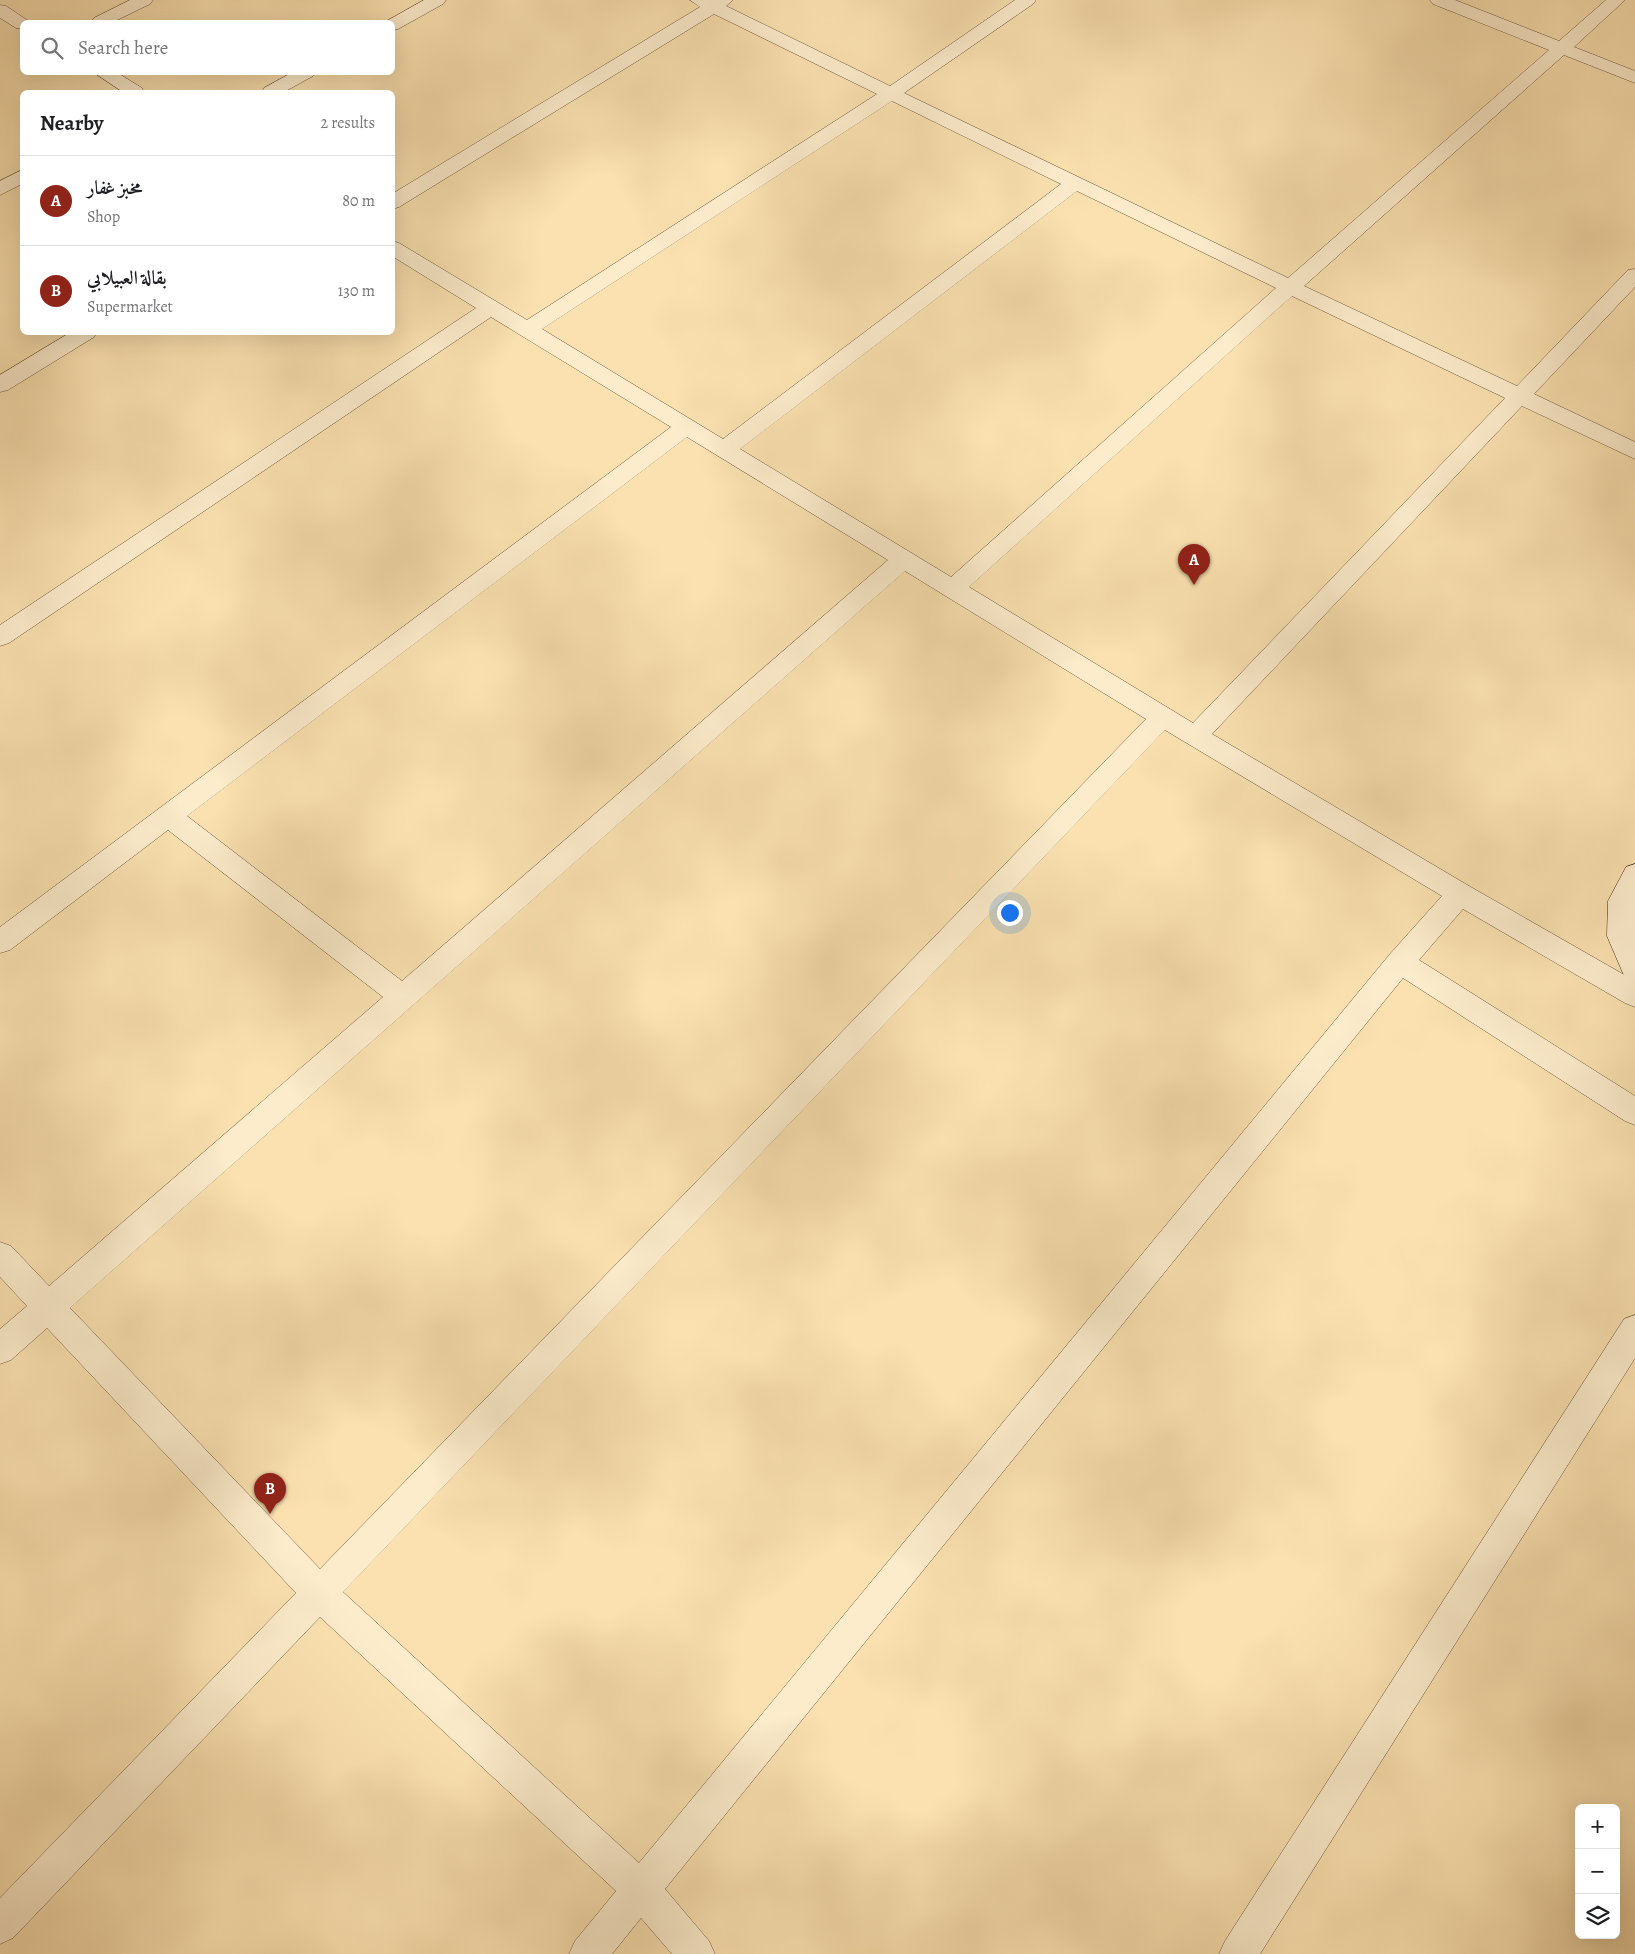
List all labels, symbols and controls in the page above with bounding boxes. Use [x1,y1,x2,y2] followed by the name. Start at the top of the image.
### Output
[20,20,395,75] search box
[38,34,66,62] icon: search
[78,35,168,61] text: Search here
[40,109,103,137] text: Nearby
[320,112,375,134] text: 2 results
[87,175,142,201] text: مخبز غفار
[51,190,61,212] text: A
[342,190,375,212] text: 80 m
[87,206,120,228] text: Shop
[87,265,167,291] text: بقالة العبيلابي
[51,280,61,302] text: B
[338,280,375,302] text: 130 m
[87,296,173,318] text: Supermarket
[1178,544,1210,585] pin: A
[997,900,1023,926] your location
[254,1473,286,1514] pin: B
[1575,1804,1620,1939] map controls
[1575,1804,1620,1849] button: +
[1575,1849,1620,1894] button: −
[1575,1894,1620,1939] button: layers

